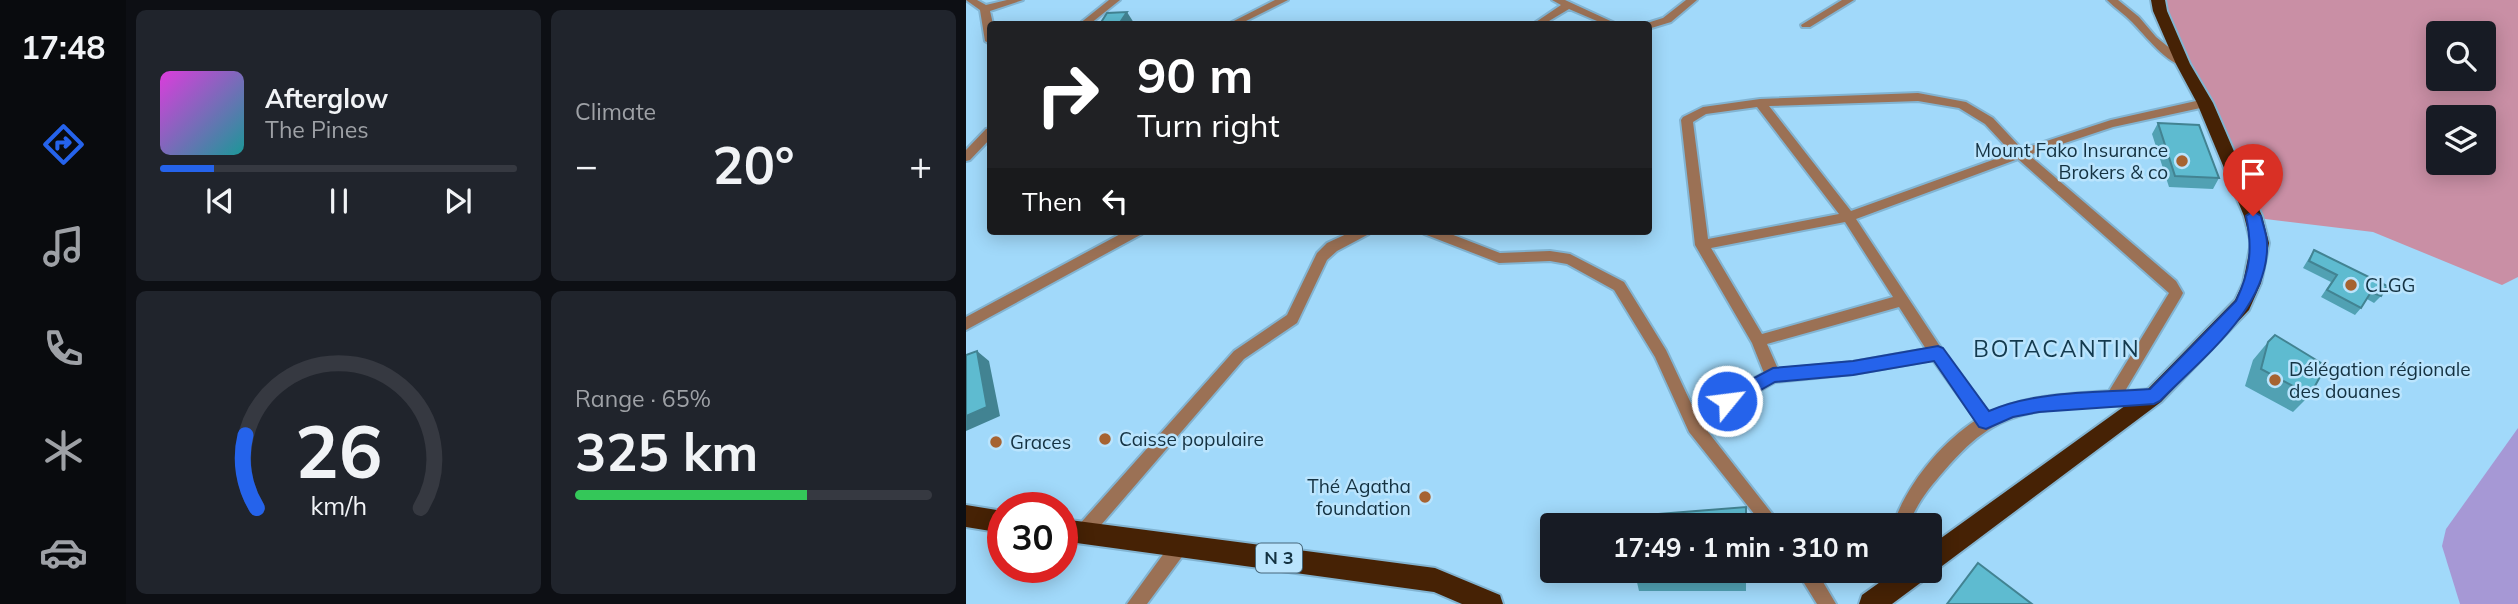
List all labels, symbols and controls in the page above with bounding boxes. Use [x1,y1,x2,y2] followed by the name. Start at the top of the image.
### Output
[2426,21,2496,175] map controls
[2426,21,2496,91] button: search
[21,27,105,67] text: 17:48
[1137,44,1253,105] text: 90 m
[1022,49,1113,140] icon: right
[265,82,388,115] text: Afterglow
[575,97,656,126] text: Climate
[1137,105,1280,145] text: Turn right
[2426,105,2496,175] button: layers
[265,115,369,144] text: The Pines
[39,120,88,169] icon: directions
[712,132,795,197] text: 20°
[1975,138,2168,184] place label: Mount Fako Insurance Brokers & co
[575,141,598,189] text: −
[909,141,932,189] text: +
[2223,144,2283,216] pin
[2174,153,2190,169] marker: Mount Fako Insurance Brokers & co
[2234,155,2272,193] icon: arrive
[201,182,239,220] icon: previous
[320,182,358,220] icon: pause
[439,182,477,220] icon: next
[1096,182,1134,220] icon: left
[1022,185,1082,218] text: Then
[39,222,88,271] icon: music
[2365,273,2415,297] place label: CLGG
[2343,277,2359,293] marker: CLGG
[39,324,88,373] icon: phone
[1973,334,2141,363] district label: BOTACANTIN
[2289,357,2471,403] place label: Délégation régionale des douanes
[1690,364,1764,438] position arrow
[2267,372,2283,388] marker: Délégation régionale des douanes
[575,384,711,413] text: Range · 65%
[295,406,382,497] text: 26
[575,419,758,484] text: 325 km
[39,426,88,475] icon: climate
[1119,427,1264,451] place label: Caisse populaire
[1010,430,1071,454] place label: Graces
[1097,431,1113,447] marker: Caisse populaire
[988,434,1004,450] marker: Graces
[1307,474,1411,520] place label: Thé Agatha foundation
[1417,489,1433,505] marker: Thé Agatha foundation
[310,490,367,521] text: km/h
[987,492,1078,583] speed limit sign: 30
[39,528,88,577] icon: car
[1613,531,1869,564] text: 17:49 · 1 min · 310 m
[1256,544,1302,572] road number: N 3

